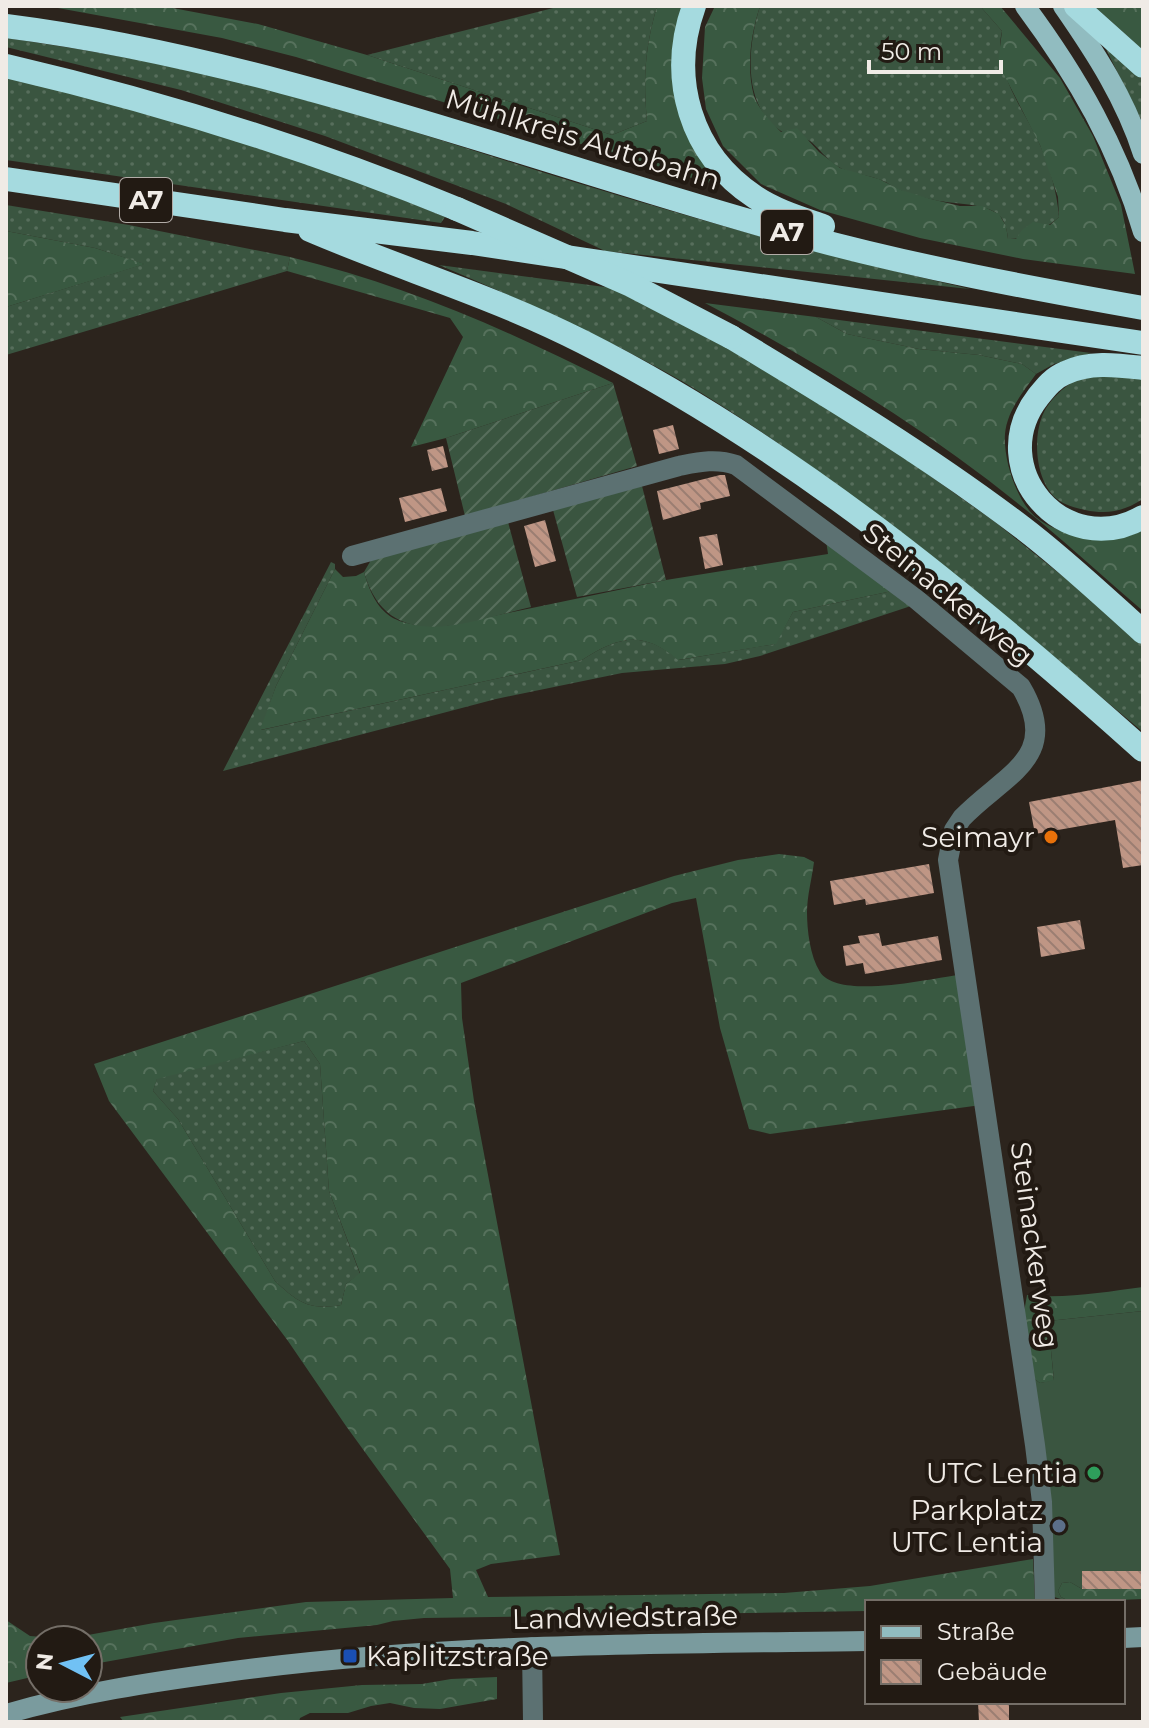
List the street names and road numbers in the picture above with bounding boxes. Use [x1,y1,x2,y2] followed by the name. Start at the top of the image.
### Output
[442,81,724,197] street label: Mühlkreis Autobahn
[120,178,172,222] road number: A7
[761,210,813,254] road number: A7
[856,515,1040,673] street label: Steinackerweg
[1004,1139,1066,1351] street label: Steinackerweg
[512,1598,738,1636] street label: Landwiedstraße

